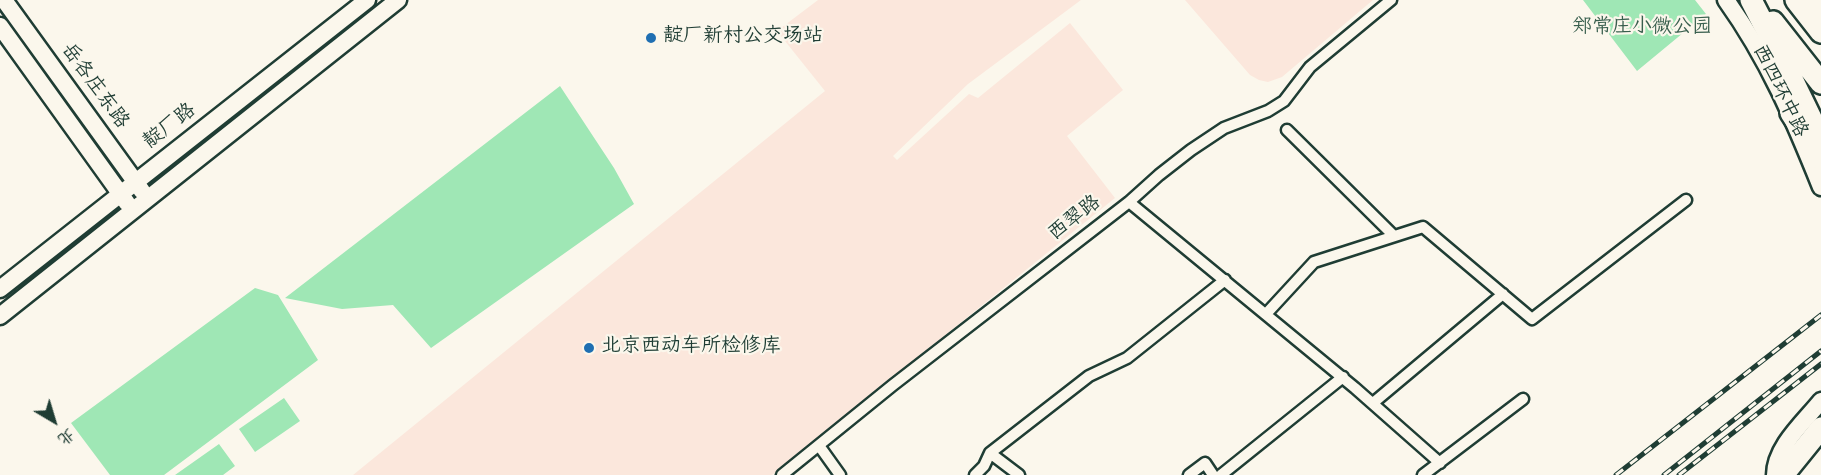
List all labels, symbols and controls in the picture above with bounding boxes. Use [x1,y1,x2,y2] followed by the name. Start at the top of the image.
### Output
[1572,17,1712,41] park label: 郑常庄小微公园
[663,26,823,50] place label: 靛厂新村公交场站
[644,31,658,45] marker: 靛厂新村公交场站
[54,39,132,135] street label: 岳各庄东路
[1745,42,1811,142] street label: 西四环中路
[140,100,202,156] street label: 靛厂路
[1045,192,1107,248] street label: 西翠路
[601,336,781,360] place label: 北京西动车所检修库
[582,341,596,355] marker: 北京西动车所检修库
[24,391,84,451] north arrow
[52,422,79,450] text: 北

